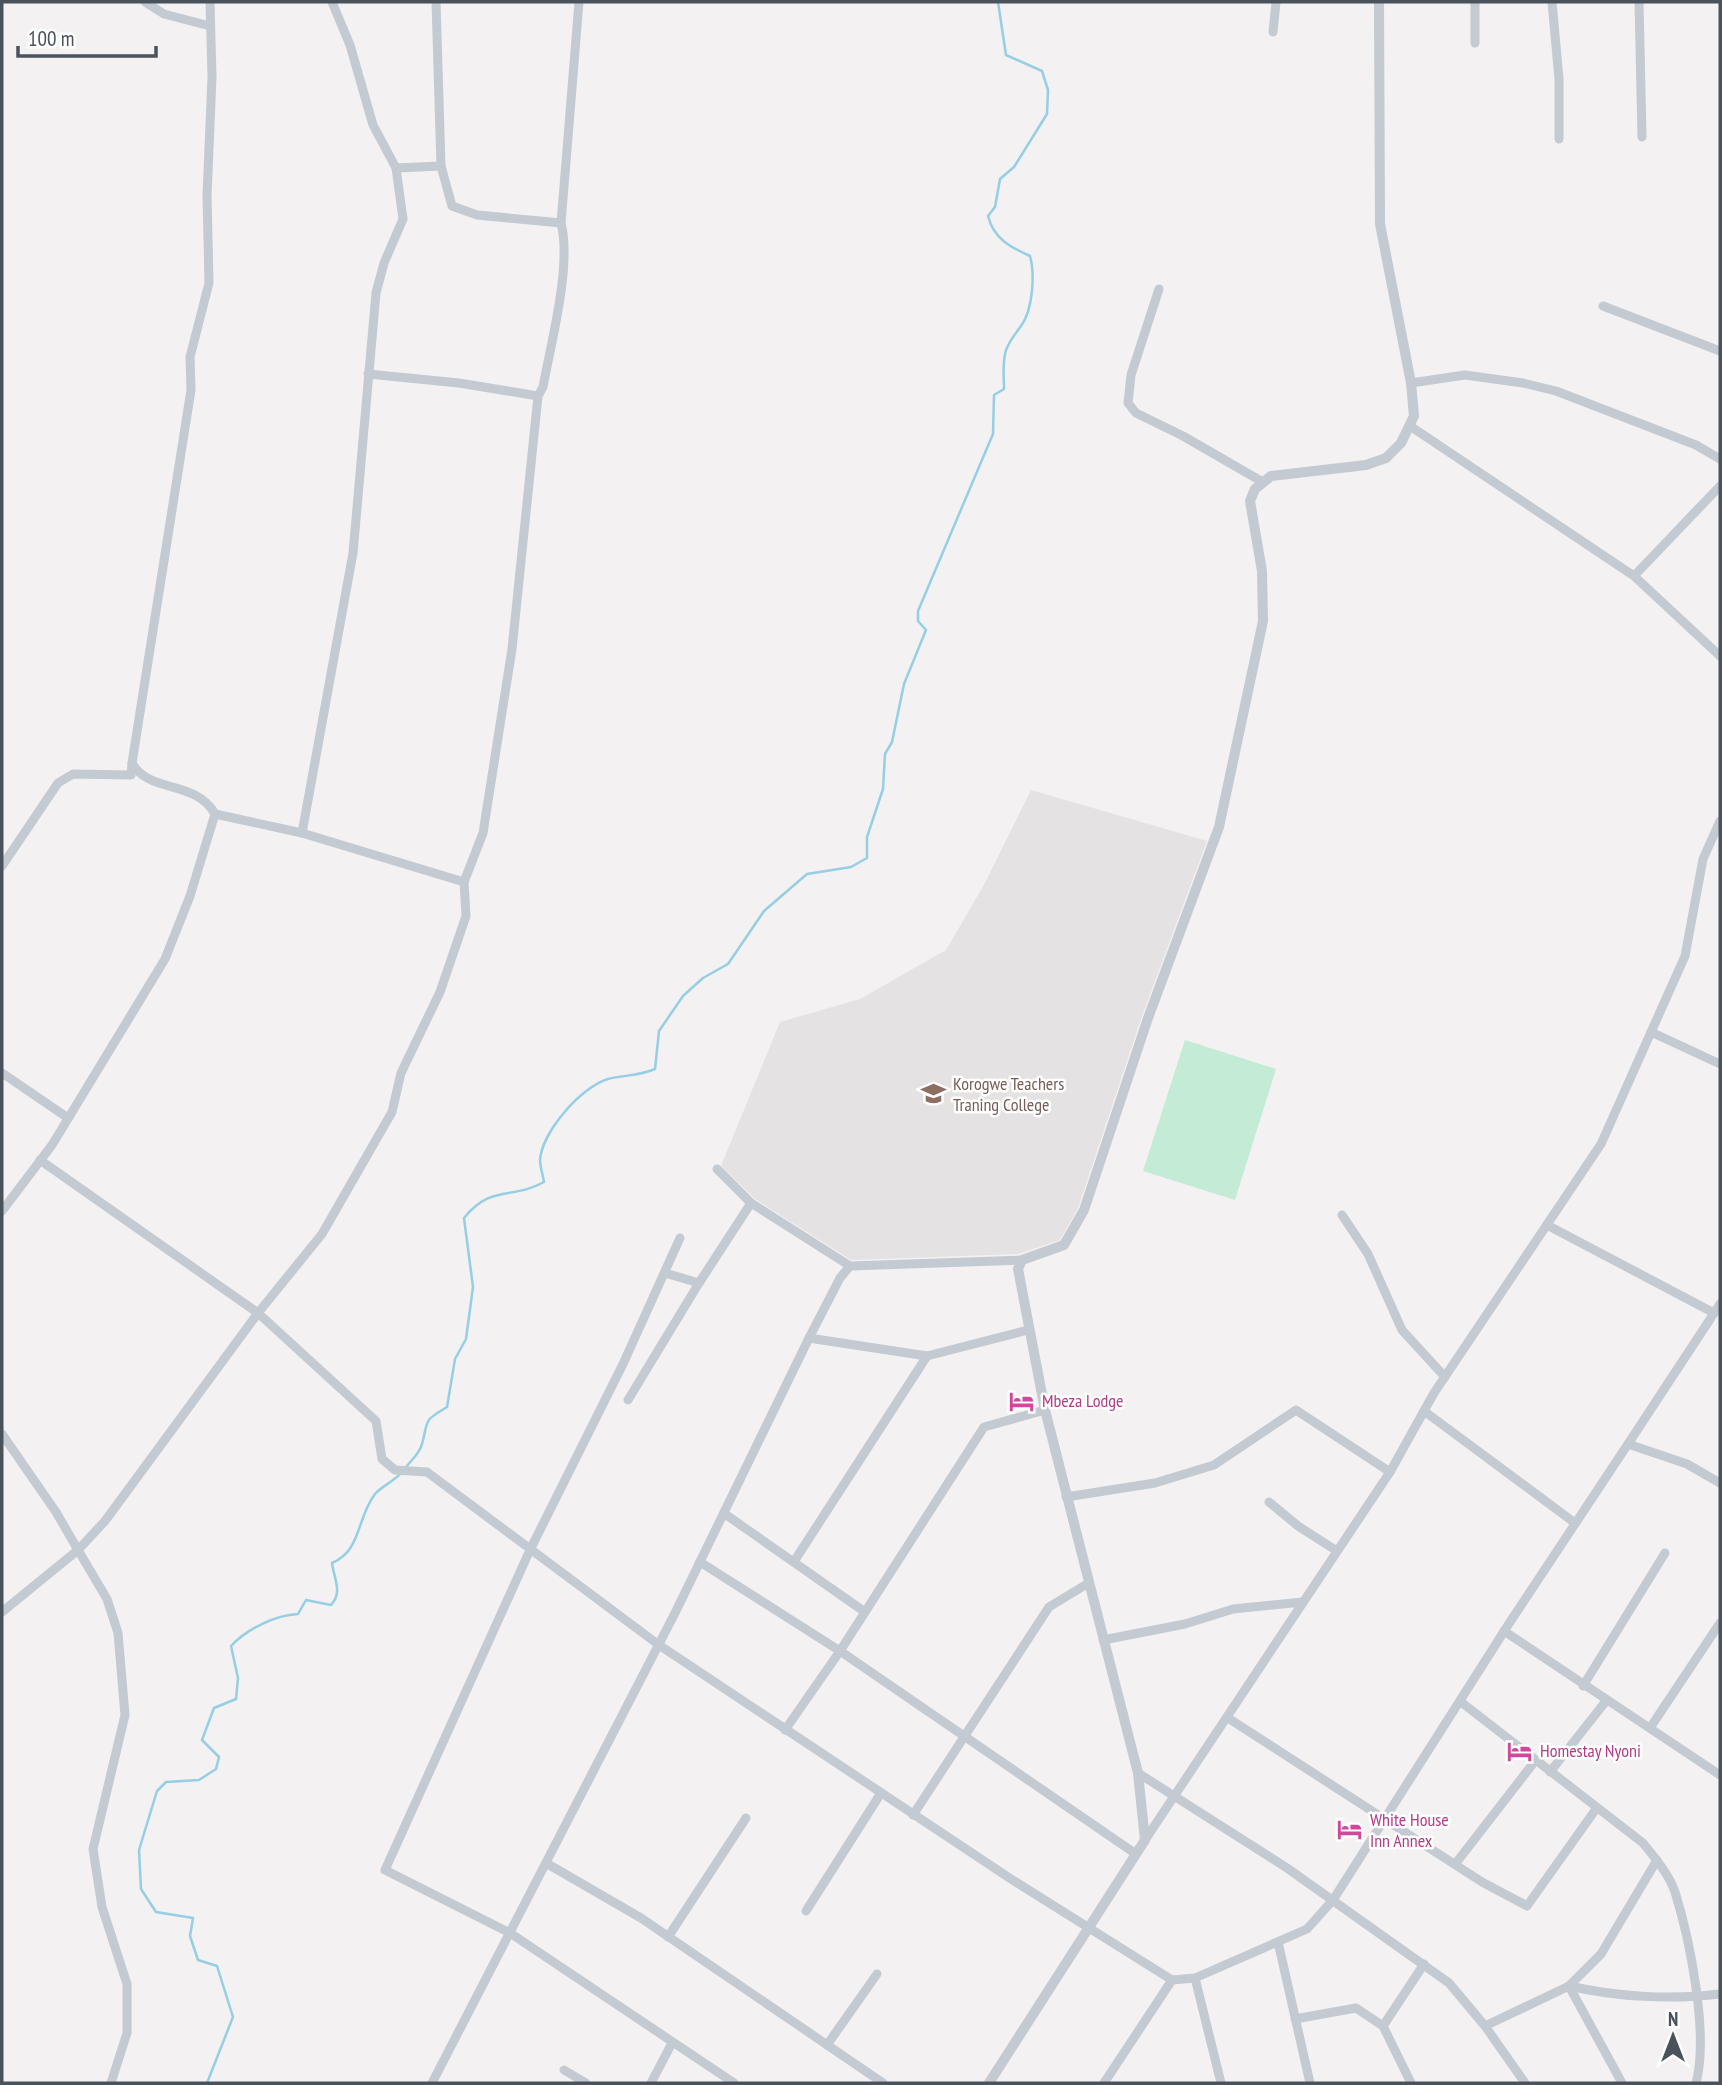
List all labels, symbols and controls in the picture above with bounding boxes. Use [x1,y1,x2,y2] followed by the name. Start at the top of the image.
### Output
[18,14,156,58] scale bar
[28,25,74,52] text: 100 m
[953,1072,1064,1116] place label: Korogwe Teachers Traning College
[919,1080,947,1108] school or university icon: Korogwe Teachers Traning College
[1008,1387,1036,1415] hotel icon: Mbeza Lodge
[1042,1389,1124,1412] place label: Mbeza Lodge
[1506,1737,1534,1765] hotel icon: Homestay Nyoni
[1540,1739,1641,1762] place label: Homestay Nyoni
[1370,1808,1449,1852] place label: White House Inn Annex
[1336,1816,1364,1844] hotel icon: White House Inn Annex
[1638,2001,1708,2071] north arrow
[1668,2007,1678,2031] text: N

